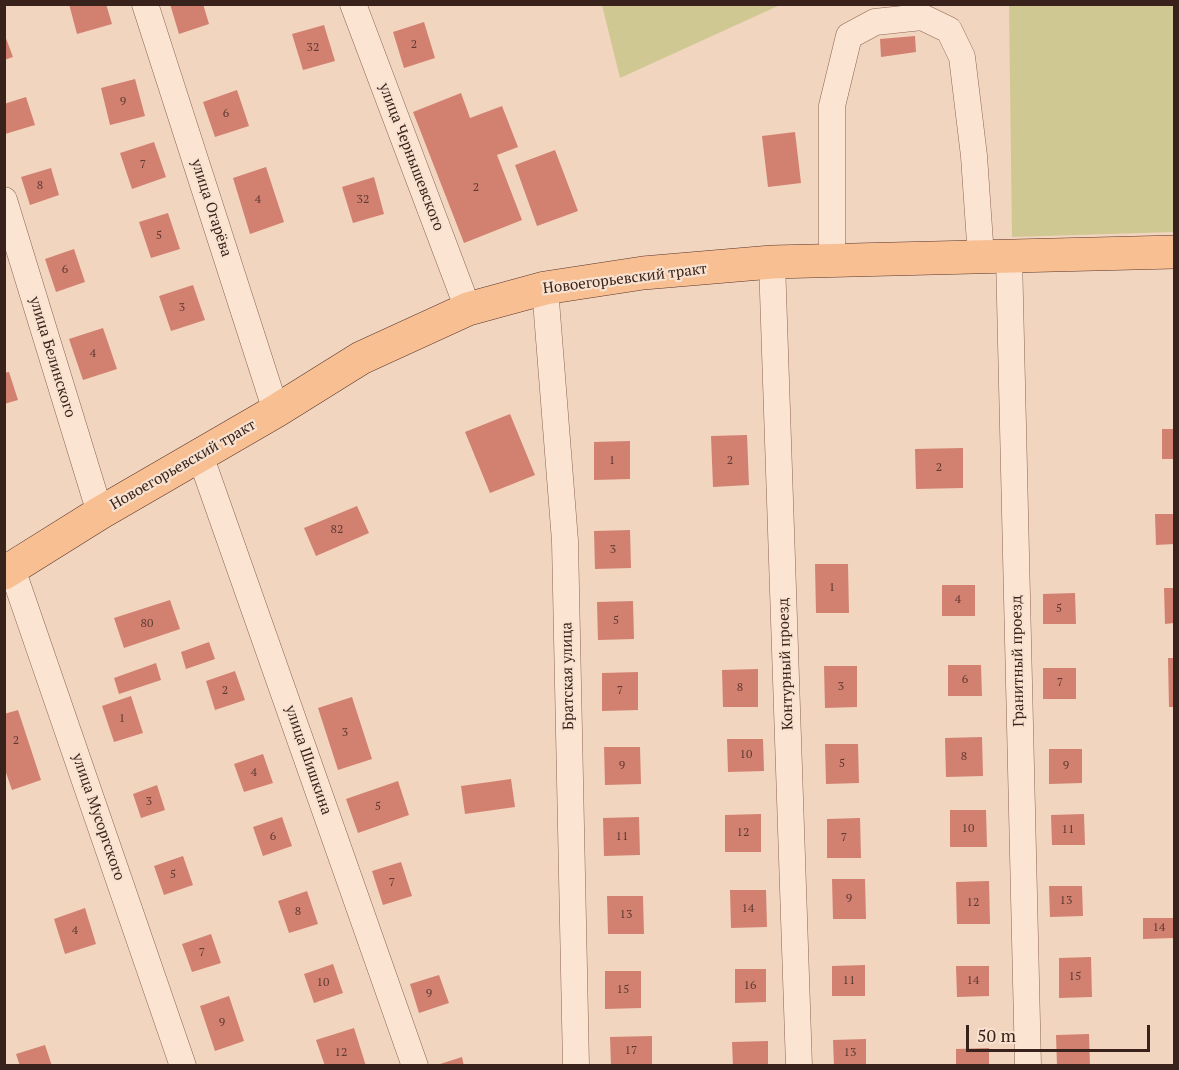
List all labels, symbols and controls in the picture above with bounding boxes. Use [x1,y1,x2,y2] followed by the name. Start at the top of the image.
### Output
[411,38,417,52] house number: 2
[307,41,319,55] house number: 32
[374,81,448,233] street label: улица Чернышевского
[120,95,126,109] house number: 9
[223,107,229,121] house number: 6
[187,157,235,259] street label: улица Огарёва
[140,158,146,172] house number: 7
[37,179,43,193] house number: 8
[473,181,479,195] house number: 2
[255,193,261,207] house number: 4
[357,193,369,207] house number: 32
[156,229,162,243] house number: 5
[542,260,708,298] street label: Новоегорьевский тракт
[62,263,68,277] house number: 6
[25,294,79,420] street label: улица Белинского
[179,301,185,315] house number: 3
[90,347,96,361] house number: 4
[107,416,259,514] street label: Новоегорьевский тракт
[609,454,615,468] house number: 1
[727,454,733,468] house number: 2
[936,461,942,475] house number: 2
[331,523,343,537] house number: 82
[610,543,616,557] house number: 3
[829,581,835,595] house number: 1
[955,593,961,607] house number: 4
[1008,595,1028,727] street label: Гранитный проезд
[775,597,797,731] street label: Контурный проезд
[1056,602,1062,616] house number: 5
[613,614,619,628] house number: 5
[141,617,153,631] house number: 80
[558,622,578,730] street label: Братская улица
[962,673,968,687] house number: 6
[1057,676,1063,690] house number: 7
[838,680,844,694] house number: 3
[737,681,743,695] house number: 8
[222,684,228,698] house number: 2
[617,684,623,698] house number: 7
[281,703,335,817] street label: улица Шишкина
[119,712,125,726] house number: 1
[342,726,348,740] house number: 3
[13,734,19,748] house number: 2
[740,748,752,762] house number: 10
[961,750,967,764] house number: 8
[68,751,128,883] street label: улица Мусоргского
[839,757,845,771] house number: 5
[619,759,625,773] house number: 9
[1063,759,1069,773] house number: 9
[251,766,257,780] house number: 4
[146,795,152,809] house number: 3
[375,800,381,814] house number: 5
[962,822,974,836] house number: 10
[1062,823,1074,837] house number: 11
[737,826,749,840] house number: 12
[270,830,276,844] house number: 6
[616,830,628,844] house number: 11
[841,831,847,845] house number: 7
[170,868,176,882] house number: 5
[389,876,395,890] house number: 7
[846,892,852,906] house number: 9
[1060,894,1072,908] house number: 13
[967,896,979,910] house number: 12
[742,902,754,916] house number: 14
[295,905,301,919] house number: 8
[620,908,632,922] house number: 13
[1153,921,1165,935] house number: 14
[72,924,78,938] house number: 4
[199,946,205,960] house number: 7
[1069,970,1081,984] house number: 15
[843,974,855,988] house number: 11
[967,974,979,988] house number: 14
[317,976,329,990] house number: 10
[744,979,756,993] house number: 16
[617,983,629,997] house number: 15
[426,987,432,1001] house number: 9
[969,1013,1154,1051] scale bar
[219,1016,225,1030] house number: 9
[977,1023,1016,1047] text: 50 m
[625,1044,637,1058] house number: 17
[335,1046,347,1060] house number: 12
[844,1046,856,1060] house number: 13

